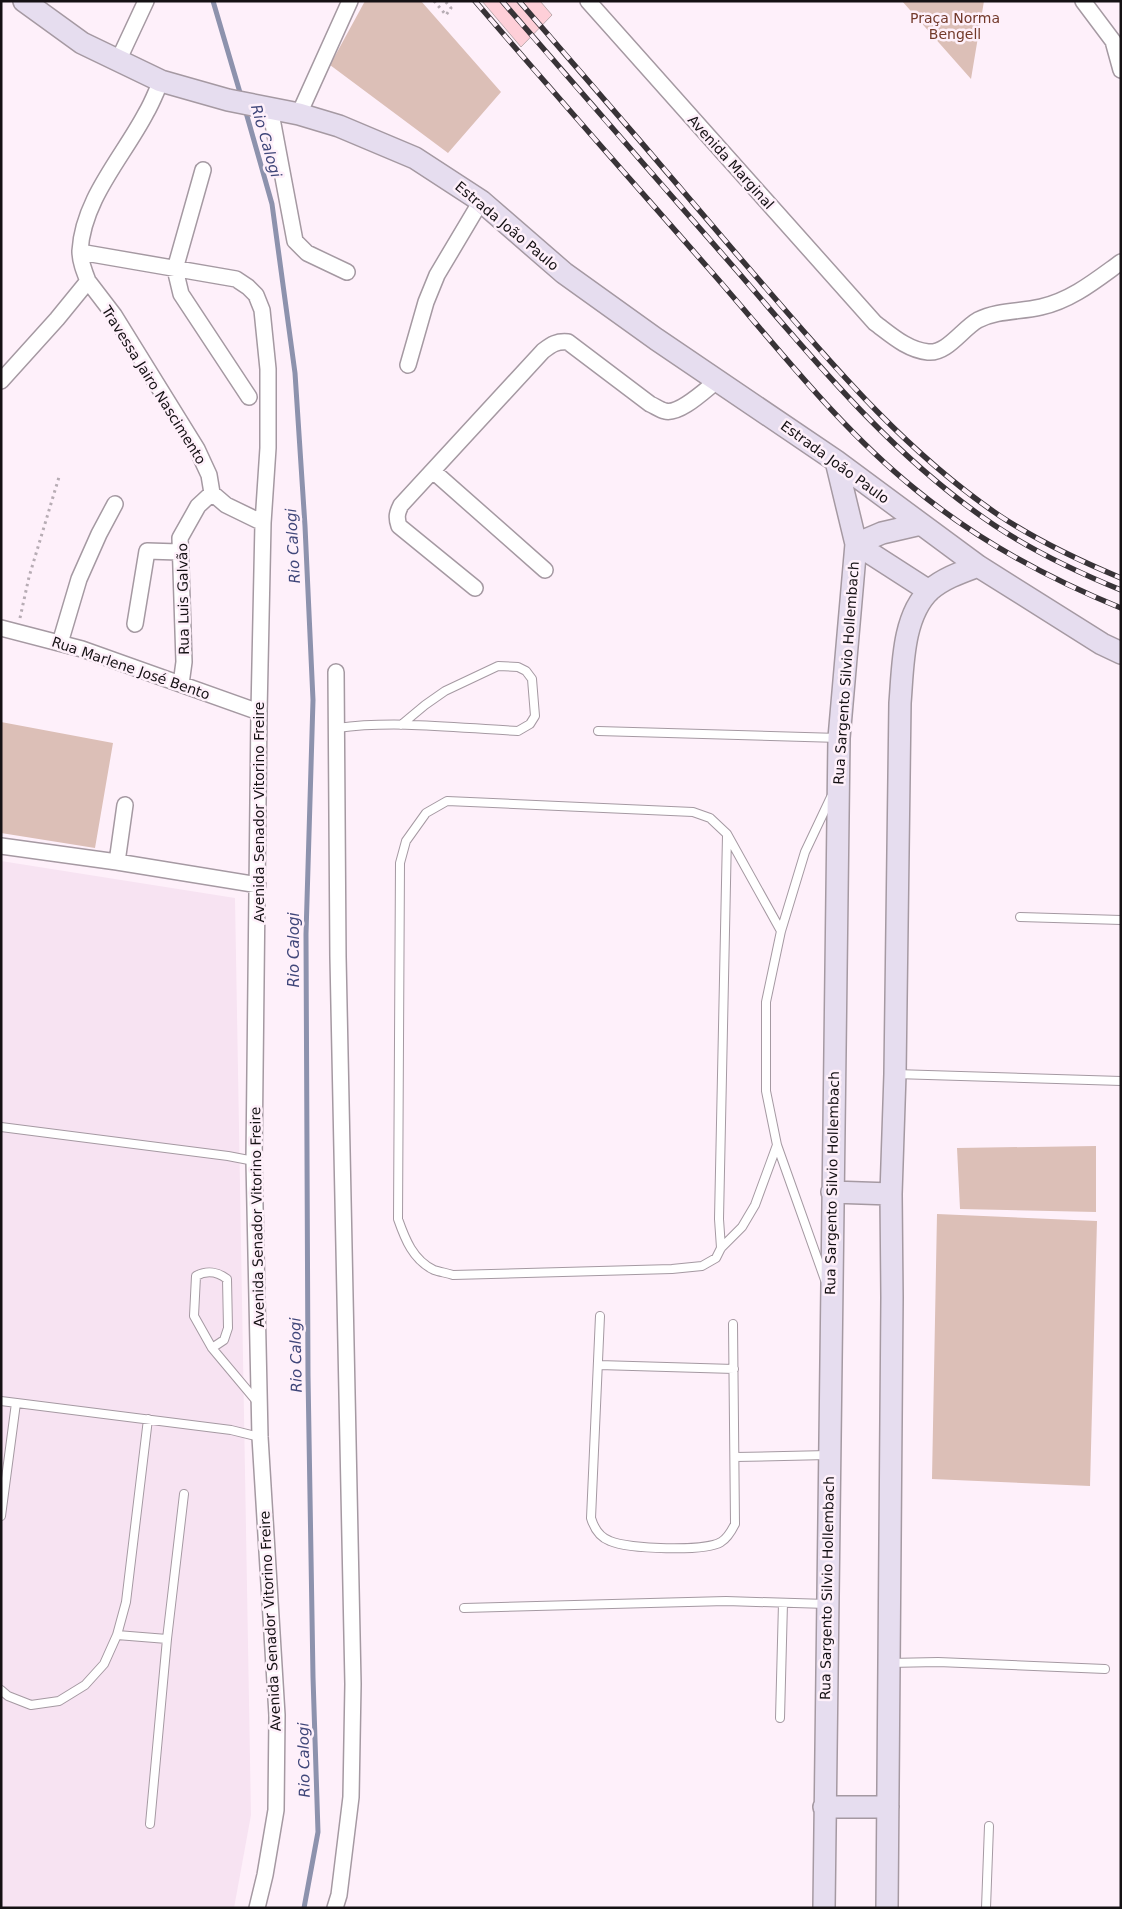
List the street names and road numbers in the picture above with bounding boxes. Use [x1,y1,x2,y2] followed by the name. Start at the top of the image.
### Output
[685,112,777,212] street label: Avenida Marginal
[452,178,562,274] street label: Estrada João Paulo
[98,302,209,467] street label: Travessa Jairo Nascimento
[778,417,892,507] street label: Estrada João Paulo
[174,543,192,655] street label: Rua Luis Galvão
[830,561,862,785] street label: Rua Sargento Silvio Hollembach
[50,633,212,703] street label: Rua Marlene José Bento
[251,702,267,922] street label: Avenida Senador Vitorino Freire
[822,1071,842,1295] street label: Rua Sargento Silvio Hollembach
[247,1107,267,1327] street label: Avenida Senador Vitorino Freire
[817,1476,837,1700] street label: Rua Sargento Silvio Hollembach
[256,1510,284,1732] street label: Avenida Senador Vitorino Freire

